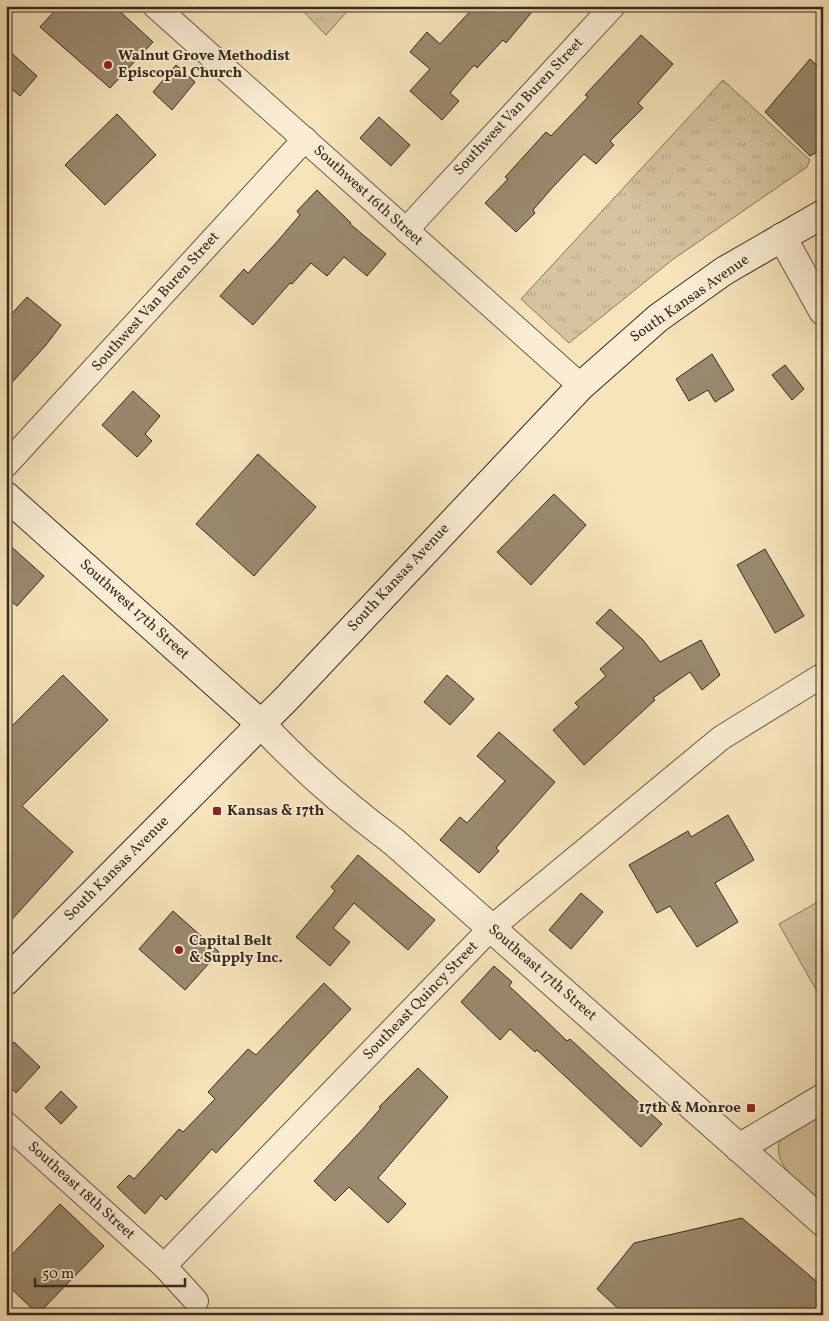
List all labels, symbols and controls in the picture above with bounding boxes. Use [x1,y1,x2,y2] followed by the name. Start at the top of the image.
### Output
[449,33,589,181] street label: Southwest Van Buren Street
[118,46,290,84] place label: Walnut Grove Methodist Episcopal Church
[102,59,114,71] marker: Walnut Grove Methodist Episcopal Church
[308,141,428,251] street label: Southwest 16th Street
[87,227,225,377] street label: Southwest Van Buren Street
[626,250,754,348] street label: South Kansas Avenue
[343,519,455,637] street label: South Kansas Avenue
[75,555,193,665] street label: Southwest 17th Street
[227,801,324,822] place label: Kansas & 17th
[211,805,223,817] marker: Kansas & 17th
[60,812,174,926] street label: South Kansas Avenue
[483,920,601,1026] street label: Southeast 17th Street
[189,931,283,969] place label: Capital Belt & Supply Inc.
[359,937,483,1065] street label: Southeast Quincy Street
[173,944,185,956] marker: Capital Belt & Supply Inc.
[639,1098,741,1119] place label: 17th & Monroe
[745,1102,757,1114] marker: 17th & Monroe
[23,1137,139,1245] street label: Southeast 18th Street
[35,1256,185,1288] scale bar
[42,1264,74,1285] text: 50 m

